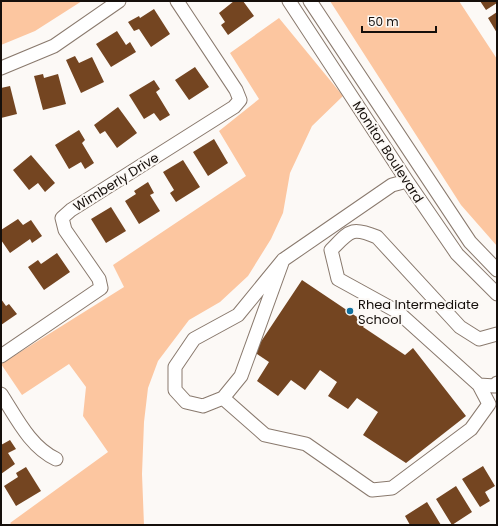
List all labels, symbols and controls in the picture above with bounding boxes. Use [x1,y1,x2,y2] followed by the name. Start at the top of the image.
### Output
[362,8,436,34] scale bar
[368,13,399,30] text: 50 m
[348,97,428,207] street label: Monitor Boulevard
[70,148,162,216] street label: Wimberly Drive
[358,295,479,329] place label: Rhea Intermediate School
[345,306,355,316] marker: Rhea Intermediate School

